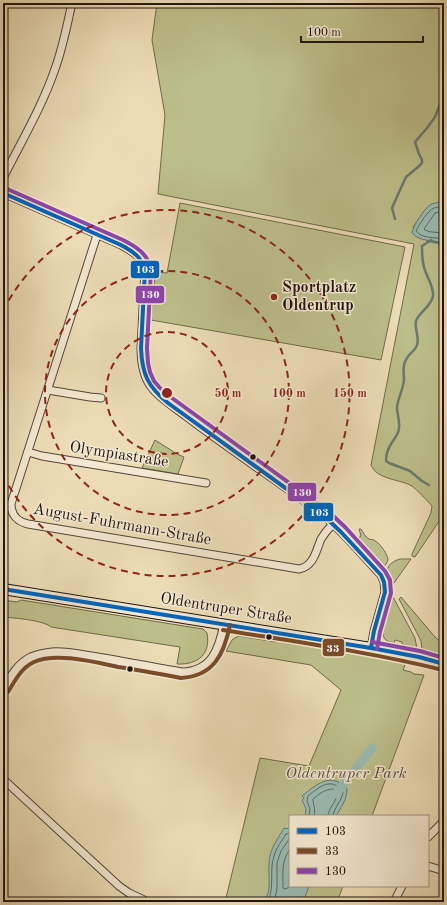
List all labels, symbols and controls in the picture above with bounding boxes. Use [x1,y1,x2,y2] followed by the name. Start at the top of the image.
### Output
[301,18,423,44] scale bar
[307,27,341,39] text: 100 m
[130,260,160,279] line badge: 103
[135,265,155,276] text: 103
[282,280,356,314] place label: Sportplatz Oldentrup
[135,285,165,304] line badge: 130
[140,290,160,301] text: 130
[269,292,279,302] marker: Sportplatz Oldentrup
[160,386,174,400] centre of rings
[215,387,242,400] text: 50 m
[333,387,367,400] text: 150 m
[272,388,306,400] text: 100 m
[68,439,170,471] street label: Olympiastraße
[248,452,258,462] unlabelled marker
[287,482,317,502] line badge: 130
[292,488,312,499] text: 130
[32,501,212,549] street label: August-Fuhrmann-Straße
[303,502,334,522] line badge: 103
[309,508,329,519] text: 103
[159,591,293,627] street label: Oldentruper Straße
[264,632,274,642] unlabelled marker
[322,638,345,657] line badge: 33
[327,644,339,655] text: 33
[125,664,135,674] unlabelled marker
[286,766,407,782] park label: Oldentruper Park
[289,815,429,887] legend
[325,826,346,838] text: 103
[325,846,339,858] text: 33
[325,866,346,878] text: 130

